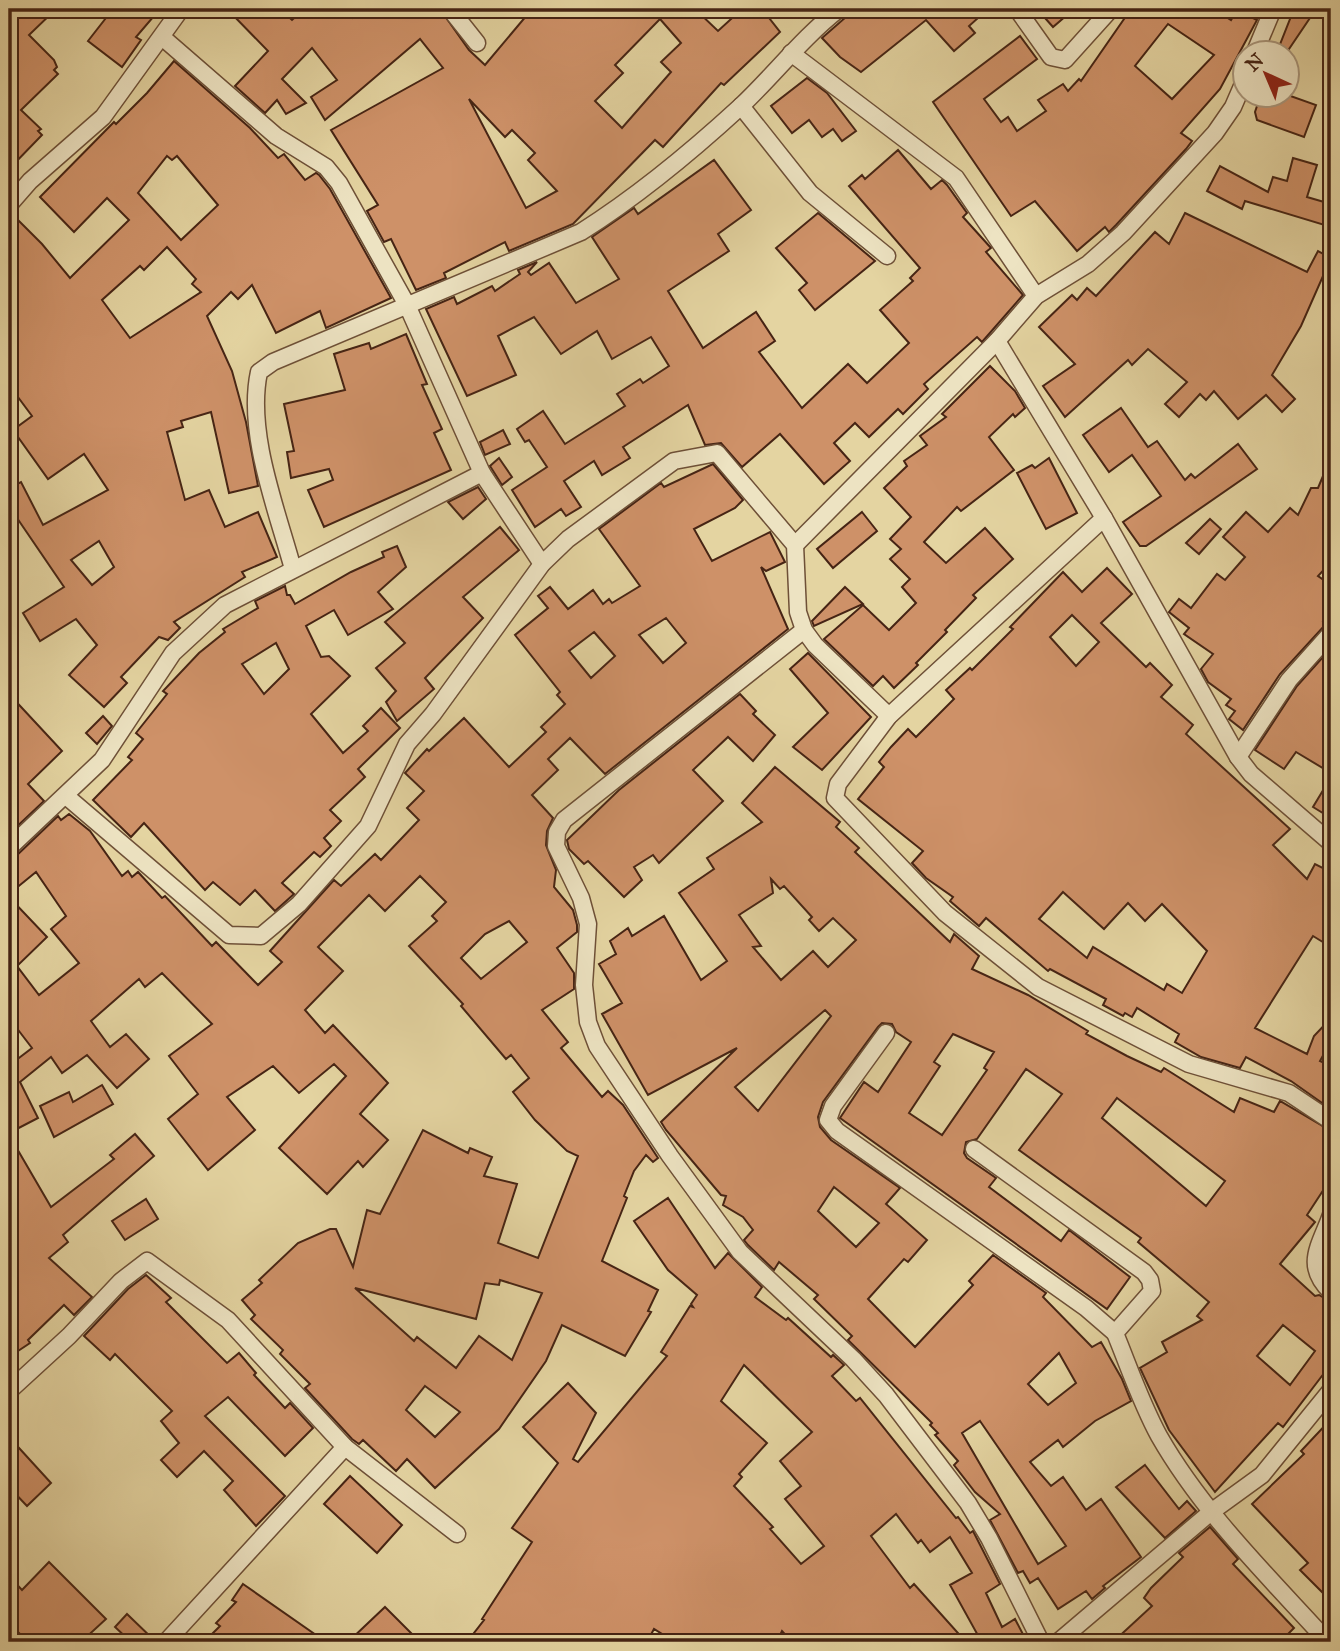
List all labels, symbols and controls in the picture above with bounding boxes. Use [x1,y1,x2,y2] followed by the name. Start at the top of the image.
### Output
[1232,38,1302,108] north arrow
[1241,48,1268,76] text: N

